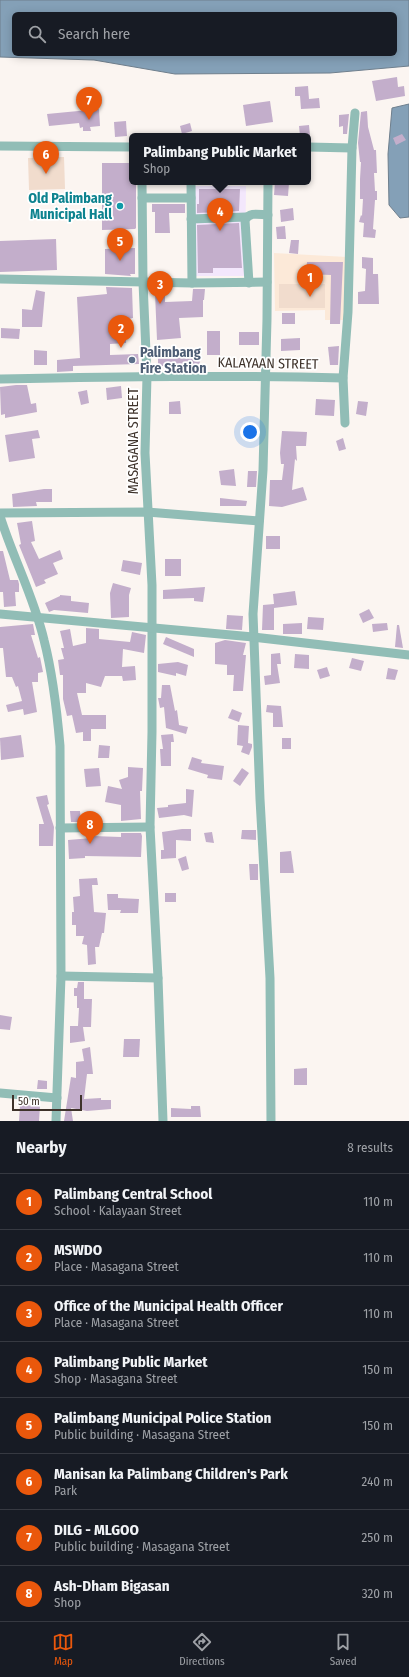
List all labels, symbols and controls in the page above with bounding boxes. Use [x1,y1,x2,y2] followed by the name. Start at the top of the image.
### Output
[12,12,397,56] search box
[26,23,48,45] icon: search
[58,25,130,43] text: Search here
[76,87,102,120] pin: 7
[129,133,311,185] popup
[33,141,59,174] pin: 6
[143,143,297,161] text: Palimbang Public Market
[143,161,170,176] text: Shop
[28,190,112,223] place label: Old Palimbang Municipal Hall
[207,198,233,231] pin: 4
[115,201,125,211] marker: Old Palimbang Municipal Hall
[107,228,133,261] pin: 5
[297,264,323,297] pin: 1
[147,271,173,304] pin: 3
[108,315,134,348] pin: 2
[140,344,207,377] place label: Palimbang Fire Station
[217,354,319,373] street label: KALAYAAN STREET
[127,355,137,365] marker: Palimbang Fire Station
[125,387,142,494] street label: MASAGANA STREET
[240,422,260,442] your location
[77,811,103,844] pin: 8
[12,1093,82,1112] scale bar
[18,1095,40,1108] text: 50 m
[16,1137,67,1158] text: Nearby
[347,1140,393,1155] text: 8 results
[54,1185,212,1203] text: Palimbang Central School
[26,1194,32,1209] text: 1
[363,1194,393,1209] text: 110 m
[54,1203,182,1218] text: School · Kalayaan Street
[54,1241,102,1259] text: MSWDO
[26,1250,32,1265] text: 2
[363,1250,393,1265] text: 110 m
[54,1259,179,1274] text: Place · Masagana Street
[54,1297,283,1315] text: Office of the Municipal Health Officer
[26,1306,32,1321] text: 3
[363,1306,393,1321] text: 110 m
[54,1315,179,1330] text: Place · Masagana Street
[54,1353,208,1371] text: Palimbang Public Market
[26,1362,32,1377] text: 4
[362,1362,393,1377] text: 150 m
[54,1371,178,1386] text: Shop · Masagana Street
[54,1409,271,1427] text: Palimbang Municipal Police Station
[26,1418,32,1433] text: 5
[362,1418,393,1433] text: 150 m
[54,1427,230,1442] text: Public building · Masagana Street
[54,1465,288,1483] text: Manisan ka Palimbang Children's Park
[26,1474,32,1489] text: 6
[361,1474,393,1489] text: 240 m
[54,1483,77,1498] text: Park
[54,1521,139,1539] text: DILG - MLGOO
[26,1530,32,1545] text: 7
[361,1530,393,1545] text: 250 m
[54,1539,230,1554] text: Public building · Masagana Street
[54,1577,170,1595] text: Ash-Dham Bigasan
[26,1586,32,1601] text: 8
[362,1586,393,1601] text: 320 m
[54,1595,81,1610] text: Shop
[52,1631,74,1668] tab: Map
[179,1631,225,1668] tab: Directions
[330,1631,357,1668] tab: Saved

